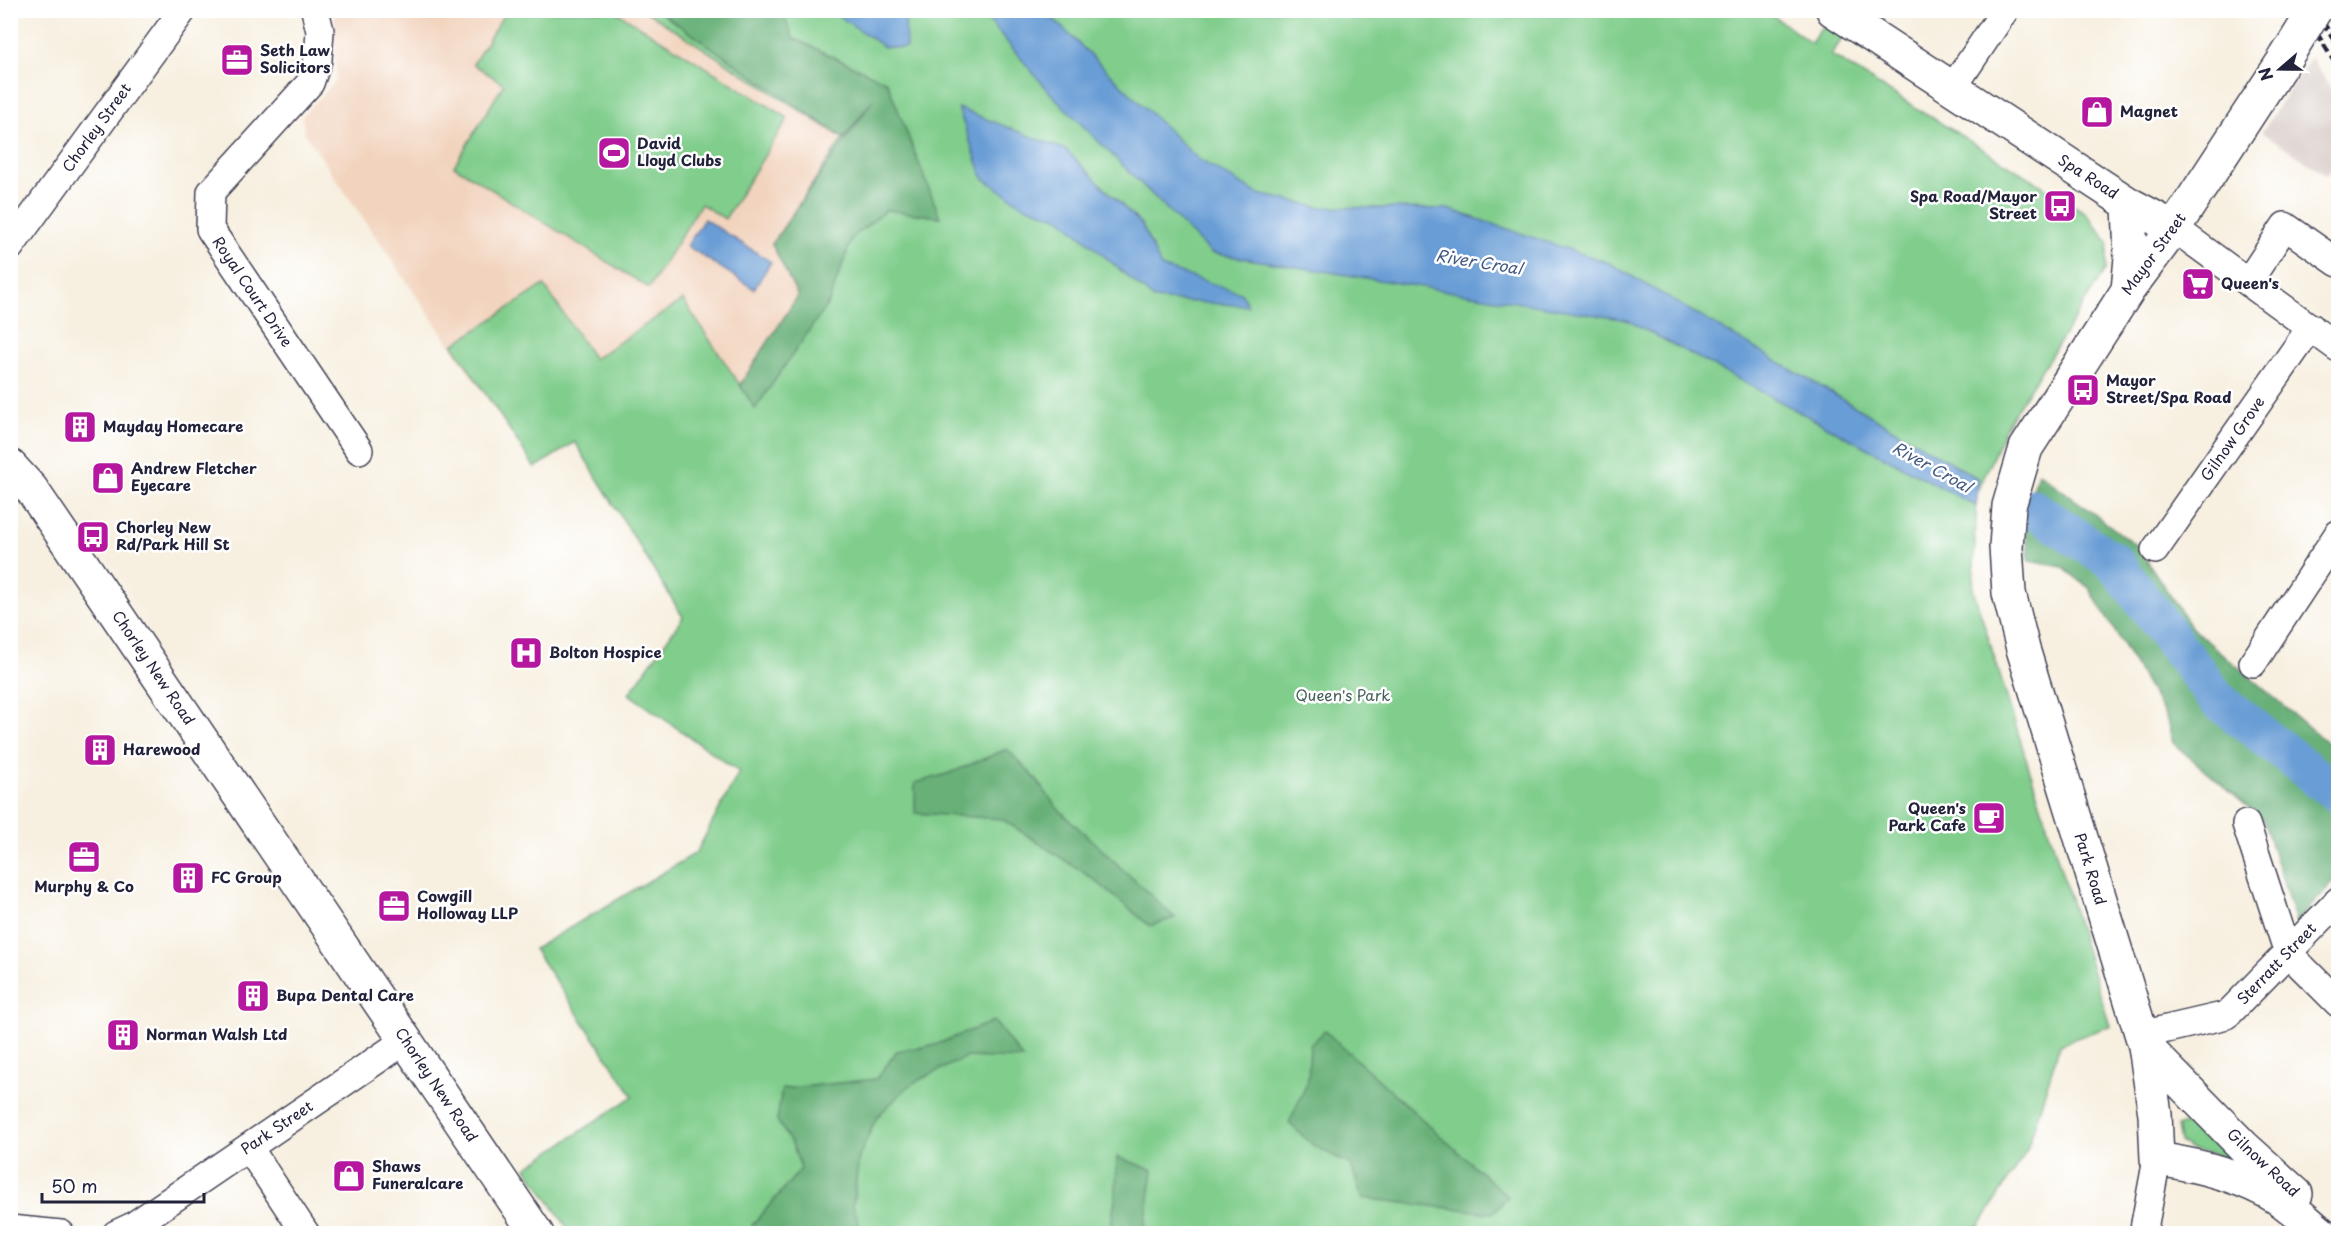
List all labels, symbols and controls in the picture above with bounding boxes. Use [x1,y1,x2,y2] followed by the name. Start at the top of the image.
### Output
[260,38,331,78] place label: Seth Law Solicitors
[2250,39,2310,99] north arrow
[219,42,255,78] office icon: Seth Law Solicitors
[2252,64,2278,85] text: N
[56,78,136,176] street label: Chorley Street
[2079,94,2115,130] shop icon: Magnet
[2120,99,2178,122] place label: Magnet
[637,131,721,171] place label: David Lloyd Clubs
[596,135,632,171] sports icon: David Lloyd Clubs
[2054,148,2124,204] street label: Spa Road
[1910,184,2037,224] place label: Spa Road/Mayor Street
[2042,188,2078,224] bus stop icon: Spa Road/Mayor Street
[2115,207,2191,299] street label: Mayor Street
[208,231,299,351] street label: Royal Court Drive
[1434,242,1526,280] water label: River Croal
[2180,266,2216,302] supermarket icon: Queen's
[2221,271,2279,294] place label: Queen's
[2106,368,2231,408] place label: Mayor Street/Spa Road
[2065,372,2101,408] bus stop icon: Mayor Street/Spa Road
[2194,391,2269,485] street label: Gilnow Grove
[62,409,98,445] building icon: Mayday Homecare
[103,414,243,437] place label: Mayday Homecare
[1889,435,1978,499] water label: River Croal
[131,456,257,496] place label: Andrew Fletcher Eyecare
[90,460,126,496] shop icon: Andrew Fletcher Eyecare
[116,515,230,555] place label: Chorley New Rd/Park Hill St
[75,519,111,555] bus stop icon: Chorley New Rd/Park Hill St
[107,605,201,729] street label: Chorley New Road
[508,635,544,671] hospital icon: Bolton Hospice
[549,640,662,663] place label: Bolton Hospice
[1296,683,1390,706] park label: Queen's Park
[82,732,118,768] building icon: Harewood
[123,737,200,760] place label: Harewood
[1889,796,1966,836] place label: Queen's Park Cafe
[1971,800,2007,836] cafe icon: Queen's Park Cafe
[2070,830,2113,907] street label: Park Road
[66,839,102,875] office icon: Murphy & Co
[170,860,206,896] building icon: FC Group
[211,865,282,888] place label: FC Group
[34,874,134,897] place label: Murphy & Co
[417,884,518,924] place label: Cowgill Holloway LLP
[376,888,412,924] office icon: Cowgill Holloway LLP
[2231,917,2321,1009] street label: Sterratt Street
[235,978,271,1014] building icon: Bupa Dental Care
[276,983,414,1006] place label: Bupa Dental Care
[105,1017,141,1053] building icon: Norman Walsh Ltd
[146,1022,287,1045] place label: Norman Walsh Ltd
[390,1022,484,1146] street label: Chorley New Road
[235,1094,317,1159] street label: Park Street
[2223,1122,2306,1202] street label: Gilnow Road
[372,1154,463,1194] place label: Shaws Funeralcare
[331,1158,367,1194] shop icon: Shaws Funeralcare
[42,1166,204,1204] scale bar
[51,1172,98,1199] text: 50 m

